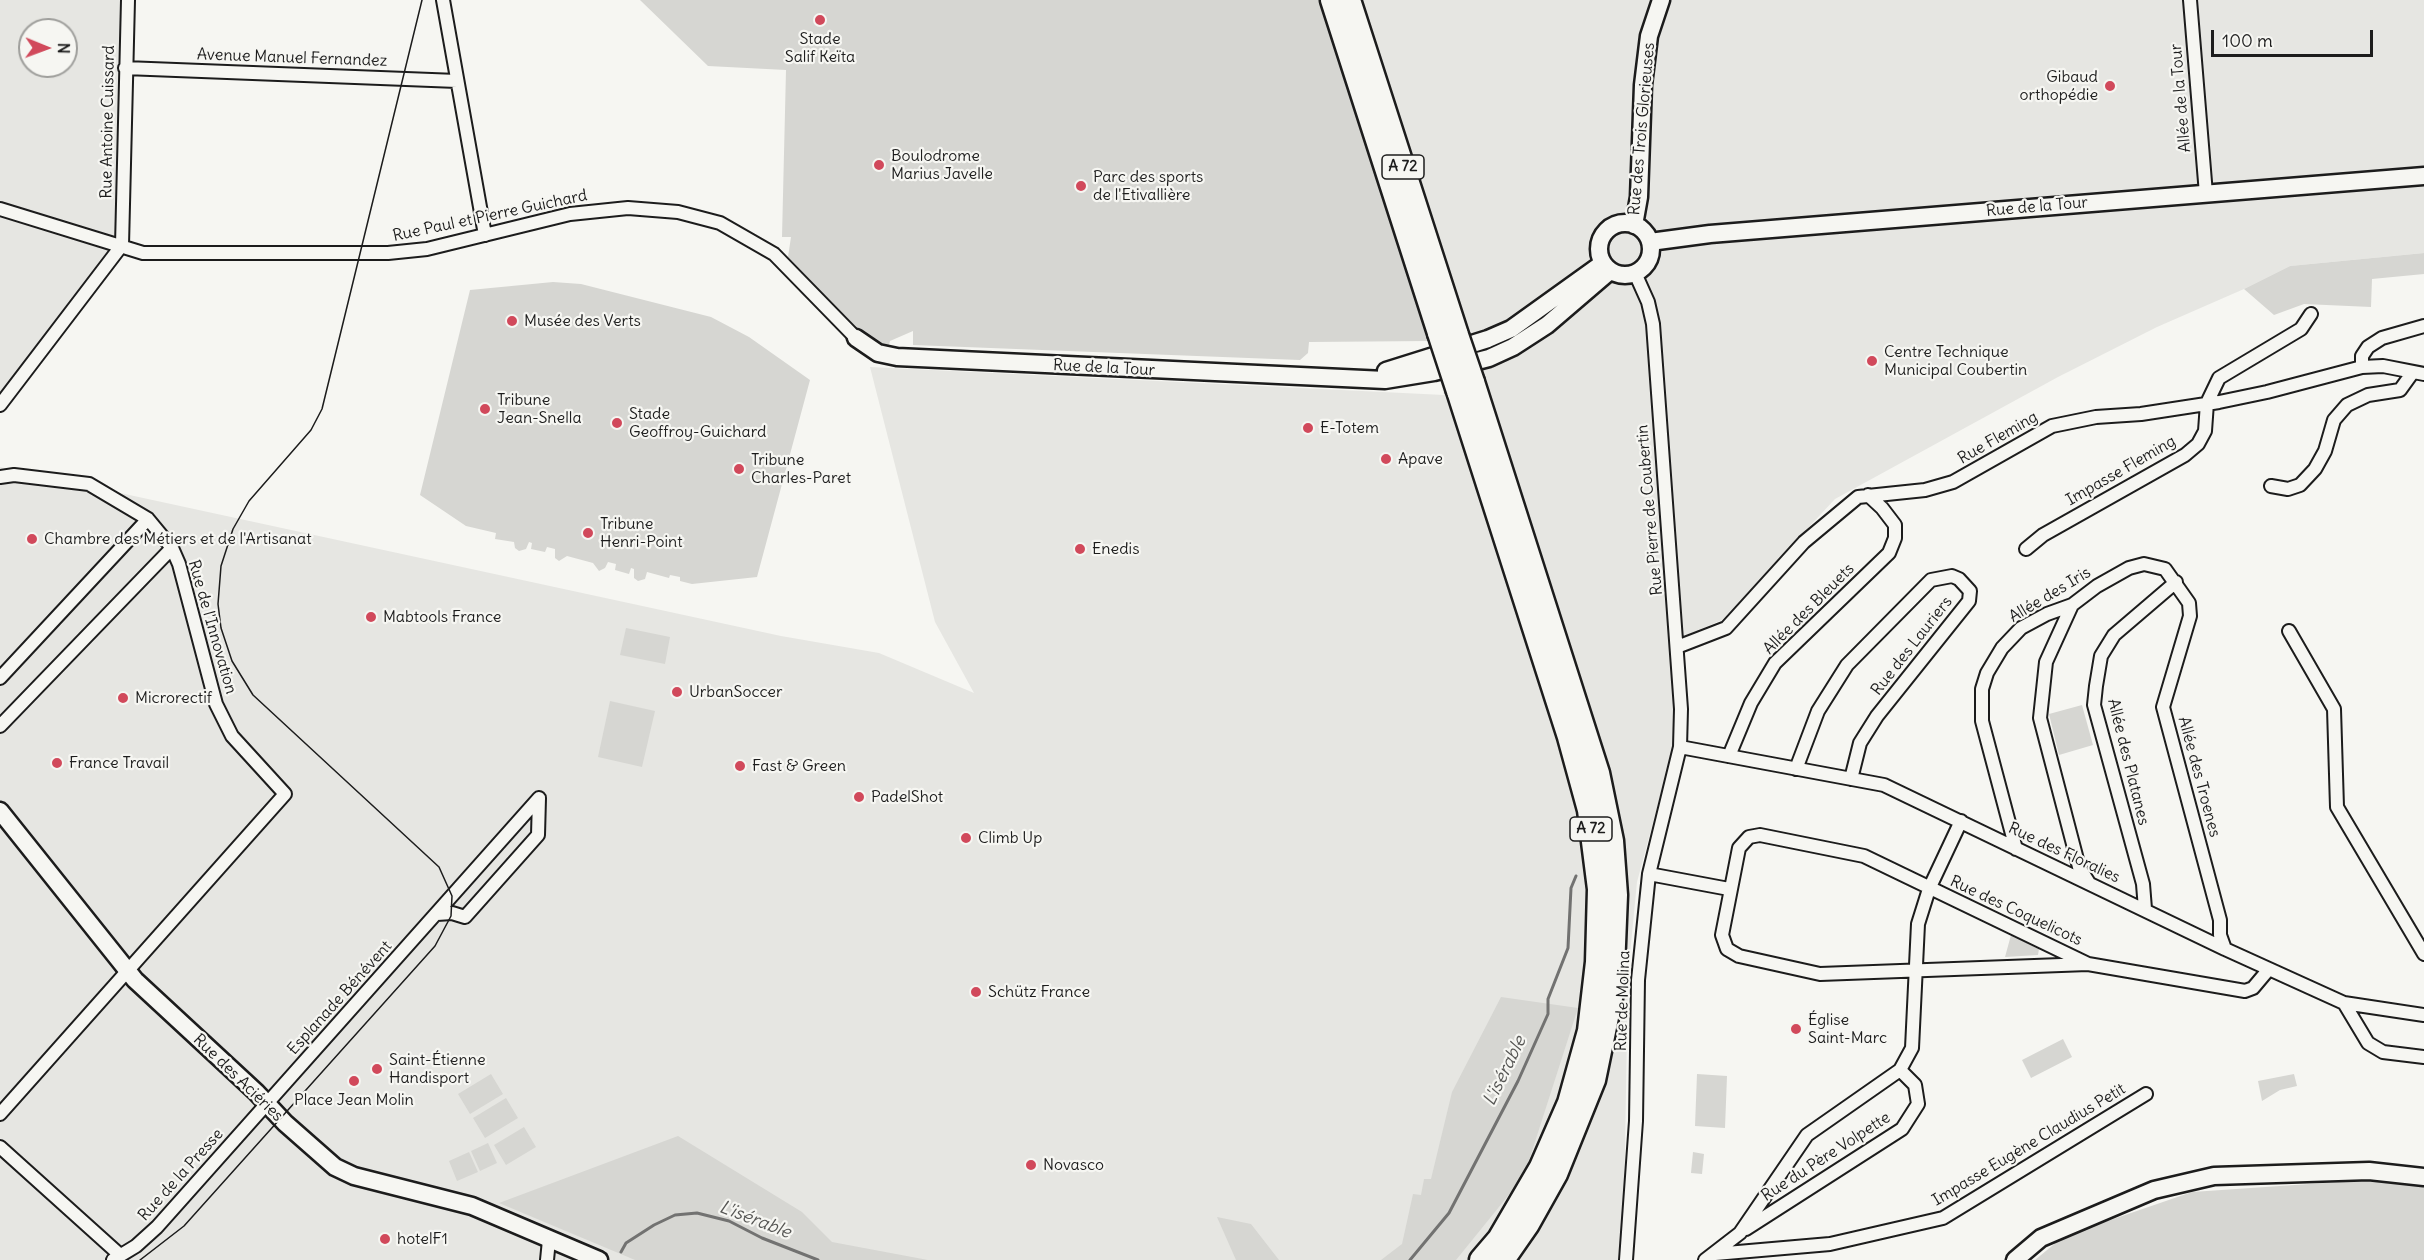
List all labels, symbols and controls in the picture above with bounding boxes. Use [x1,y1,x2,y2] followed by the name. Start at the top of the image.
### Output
[813,13,827,27] marker: Stade Salif Keïta
[18,18,78,78] north arrow
[2214,18,2376,56] scale bar
[785,29,855,67] place label: Stade Salif Keïta
[2222,29,2273,52] text: 100 m
[1625,42,1659,216] street label: Rue des Trois Glorieuses
[54,43,74,54] text: N
[2167,43,2195,153] street label: Allée de la Tour
[97,45,119,199] street label: Rue Antoine Cuissard
[196,45,388,71] street label: Avenue Manuel Fernandez
[2020,67,2098,105] place label: Gibaud orthopédie
[2103,79,2117,93] marker: Gibaud orthopédie
[891,146,993,184] place label: Boulodrome Marius Javelle
[1382,155,1424,179] road number: A 72
[872,158,886,172] marker: Boulodrome Marius Javelle
[1093,167,1203,205] place label: Parc des sports de l'Etivallière
[1074,179,1088,193] marker: Parc des sports de l'Etivallière
[391,186,589,246] street label: Rue Paul et Pierre Guichard
[1985,193,2089,221] street label: Rue de la Tour
[524,311,641,331] place label: Musée des Verts
[505,314,519,328] marker: Musée des Verts
[1884,342,2027,380] place label: Centre Technique Municipal Coubertin
[1865,354,1879,368] marker: Centre Technique Municipal Coubertin
[1052,356,1156,380] street label: Rue de la Tour
[497,390,582,428] place label: Tribune Jean-Snella
[478,402,492,416] marker: Tribune Jean-Snella
[629,404,766,442] place label: Stade Geoffroy-Guichard
[1955,407,2041,469] street label: Rue Fleming
[610,416,624,430] marker: Stade Geoffroy-Guichard
[1320,418,1379,438] place label: E-Totem
[1301,421,1315,435] marker: E-Totem
[1633,424,1667,596] street label: Rue Pierre de Coubertin
[2063,432,2179,510] street label: Impasse Fleming
[1398,449,1443,469] place label: Apave
[751,450,851,488] place label: Tribune Charles-Paret
[1379,452,1393,466] marker: Apave
[732,462,746,476] marker: Tribune Charles-Paret
[600,514,683,552] place label: Tribune Henri-Point
[581,526,595,540] marker: Tribune Henri-Point
[44,529,312,549] place label: Chambre des Métiers et de l'Artisanat
[25,532,39,546] marker: Chambre des Métiers et de l'Artisanat
[1092,539,1139,559] place label: Enedis
[1073,542,1087,556] marker: Enedis
[184,558,240,696] street label: Rue de l'Innovation
[1760,560,1858,658] street label: Allée des Bleuets
[2006,563,2094,627] street label: Allée des Iris
[1867,593,1957,699] street label: Rue des Lauriers
[383,607,501,627] place label: Mabtools France
[364,610,378,624] marker: Mabtools France
[689,682,782,702] place label: UrbanSoccer
[670,685,684,699] marker: UrbanSoccer
[135,688,212,708] place label: Microrectif
[116,691,130,705] marker: Microrectif
[2103,697,2153,827] street label: Allée des Platanes
[2174,715,2224,839] street label: Allée des Troenes
[69,753,169,773] place label: France Travail
[50,756,64,770] marker: France Travail
[752,756,846,776] place label: Fast & Green
[733,759,747,773] marker: Fast & Green
[871,787,943,807] place label: PadelShot
[852,790,866,804] marker: PadelShot
[1570,817,1612,841] road number: A 72
[2005,819,2123,887] street label: Rue des Floralies
[978,828,1042,848] place label: Climb Up
[959,831,973,845] marker: Climb Up
[1947,872,2085,950] street label: Rue des Coquelicots
[284,937,396,1059] street label: Esplanade Bénévent
[1612,950,1634,1052] street label: Rue de Molina
[988,982,1090,1002] place label: Schütz France
[969,985,983,999] marker: Schütz France
[1808,1010,1887,1048] place label: Église Saint-Marc
[1789,1022,1803,1036] marker: Église Saint-Marc
[189,1030,287,1126] street label: Rue des Aciéries
[1479,1033,1531,1109] water label: L'isérable
[389,1050,486,1088] place label: Saint-Étienne Handisport
[370,1062,384,1076] marker: Saint-Étienne Handisport
[347,1074,361,1088] marker: Place Jean Molin
[1929,1080,2129,1210] street label: Impasse Eugène Claudius Petit
[294,1090,414,1110] place label: Place Jean Molin
[1758,1108,1894,1206] street label: Rue du Père Volpette
[135,1125,227,1225] street label: Rue de la Presse
[1043,1155,1104,1175] place label: Novasco
[1024,1158,1038,1172] marker: Novasco
[716,1197,794,1243] water label: L'isérable
[397,1229,448,1249] place label: hotelF1
[378,1232,392,1246] marker: hotelF1

